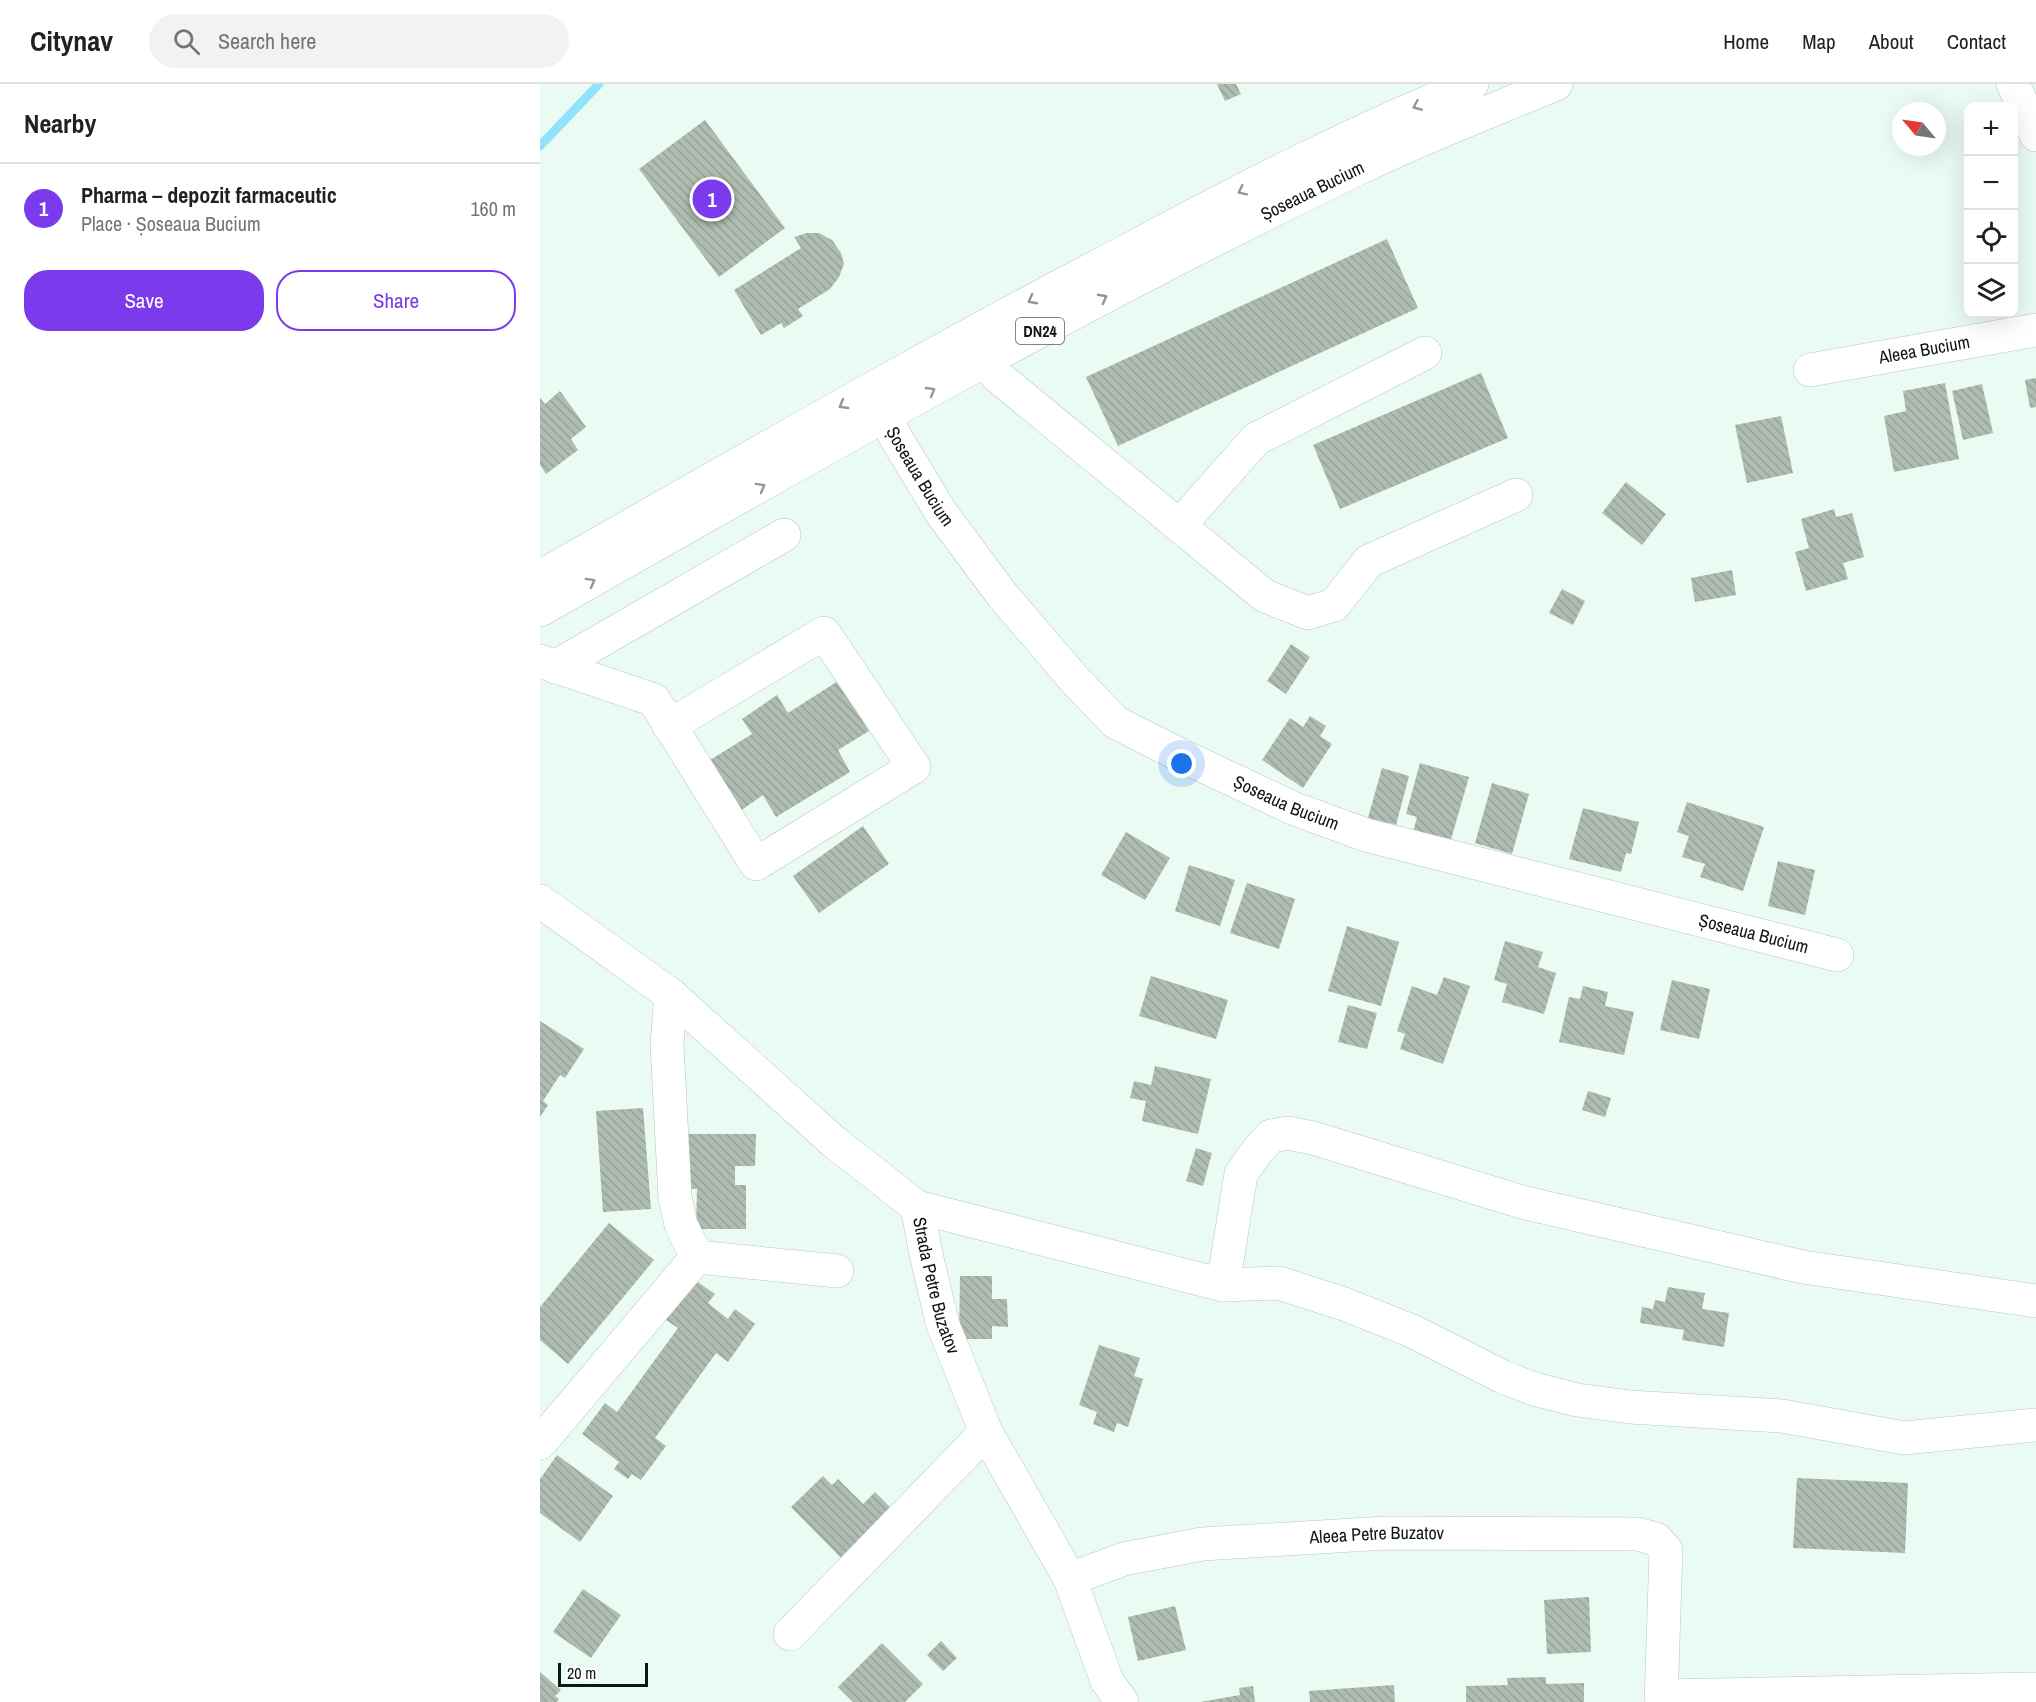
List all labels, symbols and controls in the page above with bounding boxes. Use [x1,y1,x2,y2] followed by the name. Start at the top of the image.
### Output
[149,14,569,68] search box
[30,22,113,60] text: Citynav
[170,25,203,58] icon: search
[218,26,316,56] text: Search here
[1723,27,1769,56] text: Home
[1802,27,1836,56] text: Map
[1869,27,1914,56] text: About
[1947,27,2006,56] text: Contact
[1413,99,1424,111] one-way arrow
[1892,102,1946,156] north arrow
[1964,102,2018,318] map controls
[1964,102,2018,156] button: +
[24,106,96,141] text: Nearby
[1256,155,1368,226] street label: Șoseaua Bucium
[1964,156,2018,210] button: −
[692,176,732,222] pin: 1
[81,180,337,210] text: Pharma – depozit farmaceutic
[1237,184,1248,195] one-way arrow
[39,195,48,222] text: 1
[470,195,516,222] text: 160 m
[81,210,261,237] text: Place · Șoseaua Bucium
[1964,210,2018,264] button: locate
[1964,264,2018,318] button: layers
[24,270,264,331] button: Save
[276,270,516,331] button: Share
[1027,293,1038,304] one-way arrow
[1096,294,1107,306] one-way arrow
[1016,318,1064,344] road number: DN24
[1876,329,1972,370] street label: Aleea Bucium
[925,387,935,398] one-way arrow
[839,398,849,409] one-way arrow
[880,422,960,531] street label: Șoseaua Bucium
[755,483,765,494] one-way arrow
[585,578,595,589] one-way arrow
[1167,749,1196,778] your location
[1230,769,1343,836] street label: Șoseaua Bucium
[1696,907,1811,959] street label: Șoseaua Bucium
[907,1215,967,1358] street label: Strada Petre Buzatov
[1308,1520,1445,1550] street label: Aleea Petre Buzatov
[558,1660,648,1688] scale bar
[567,1662,596,1684] text: 20 m

